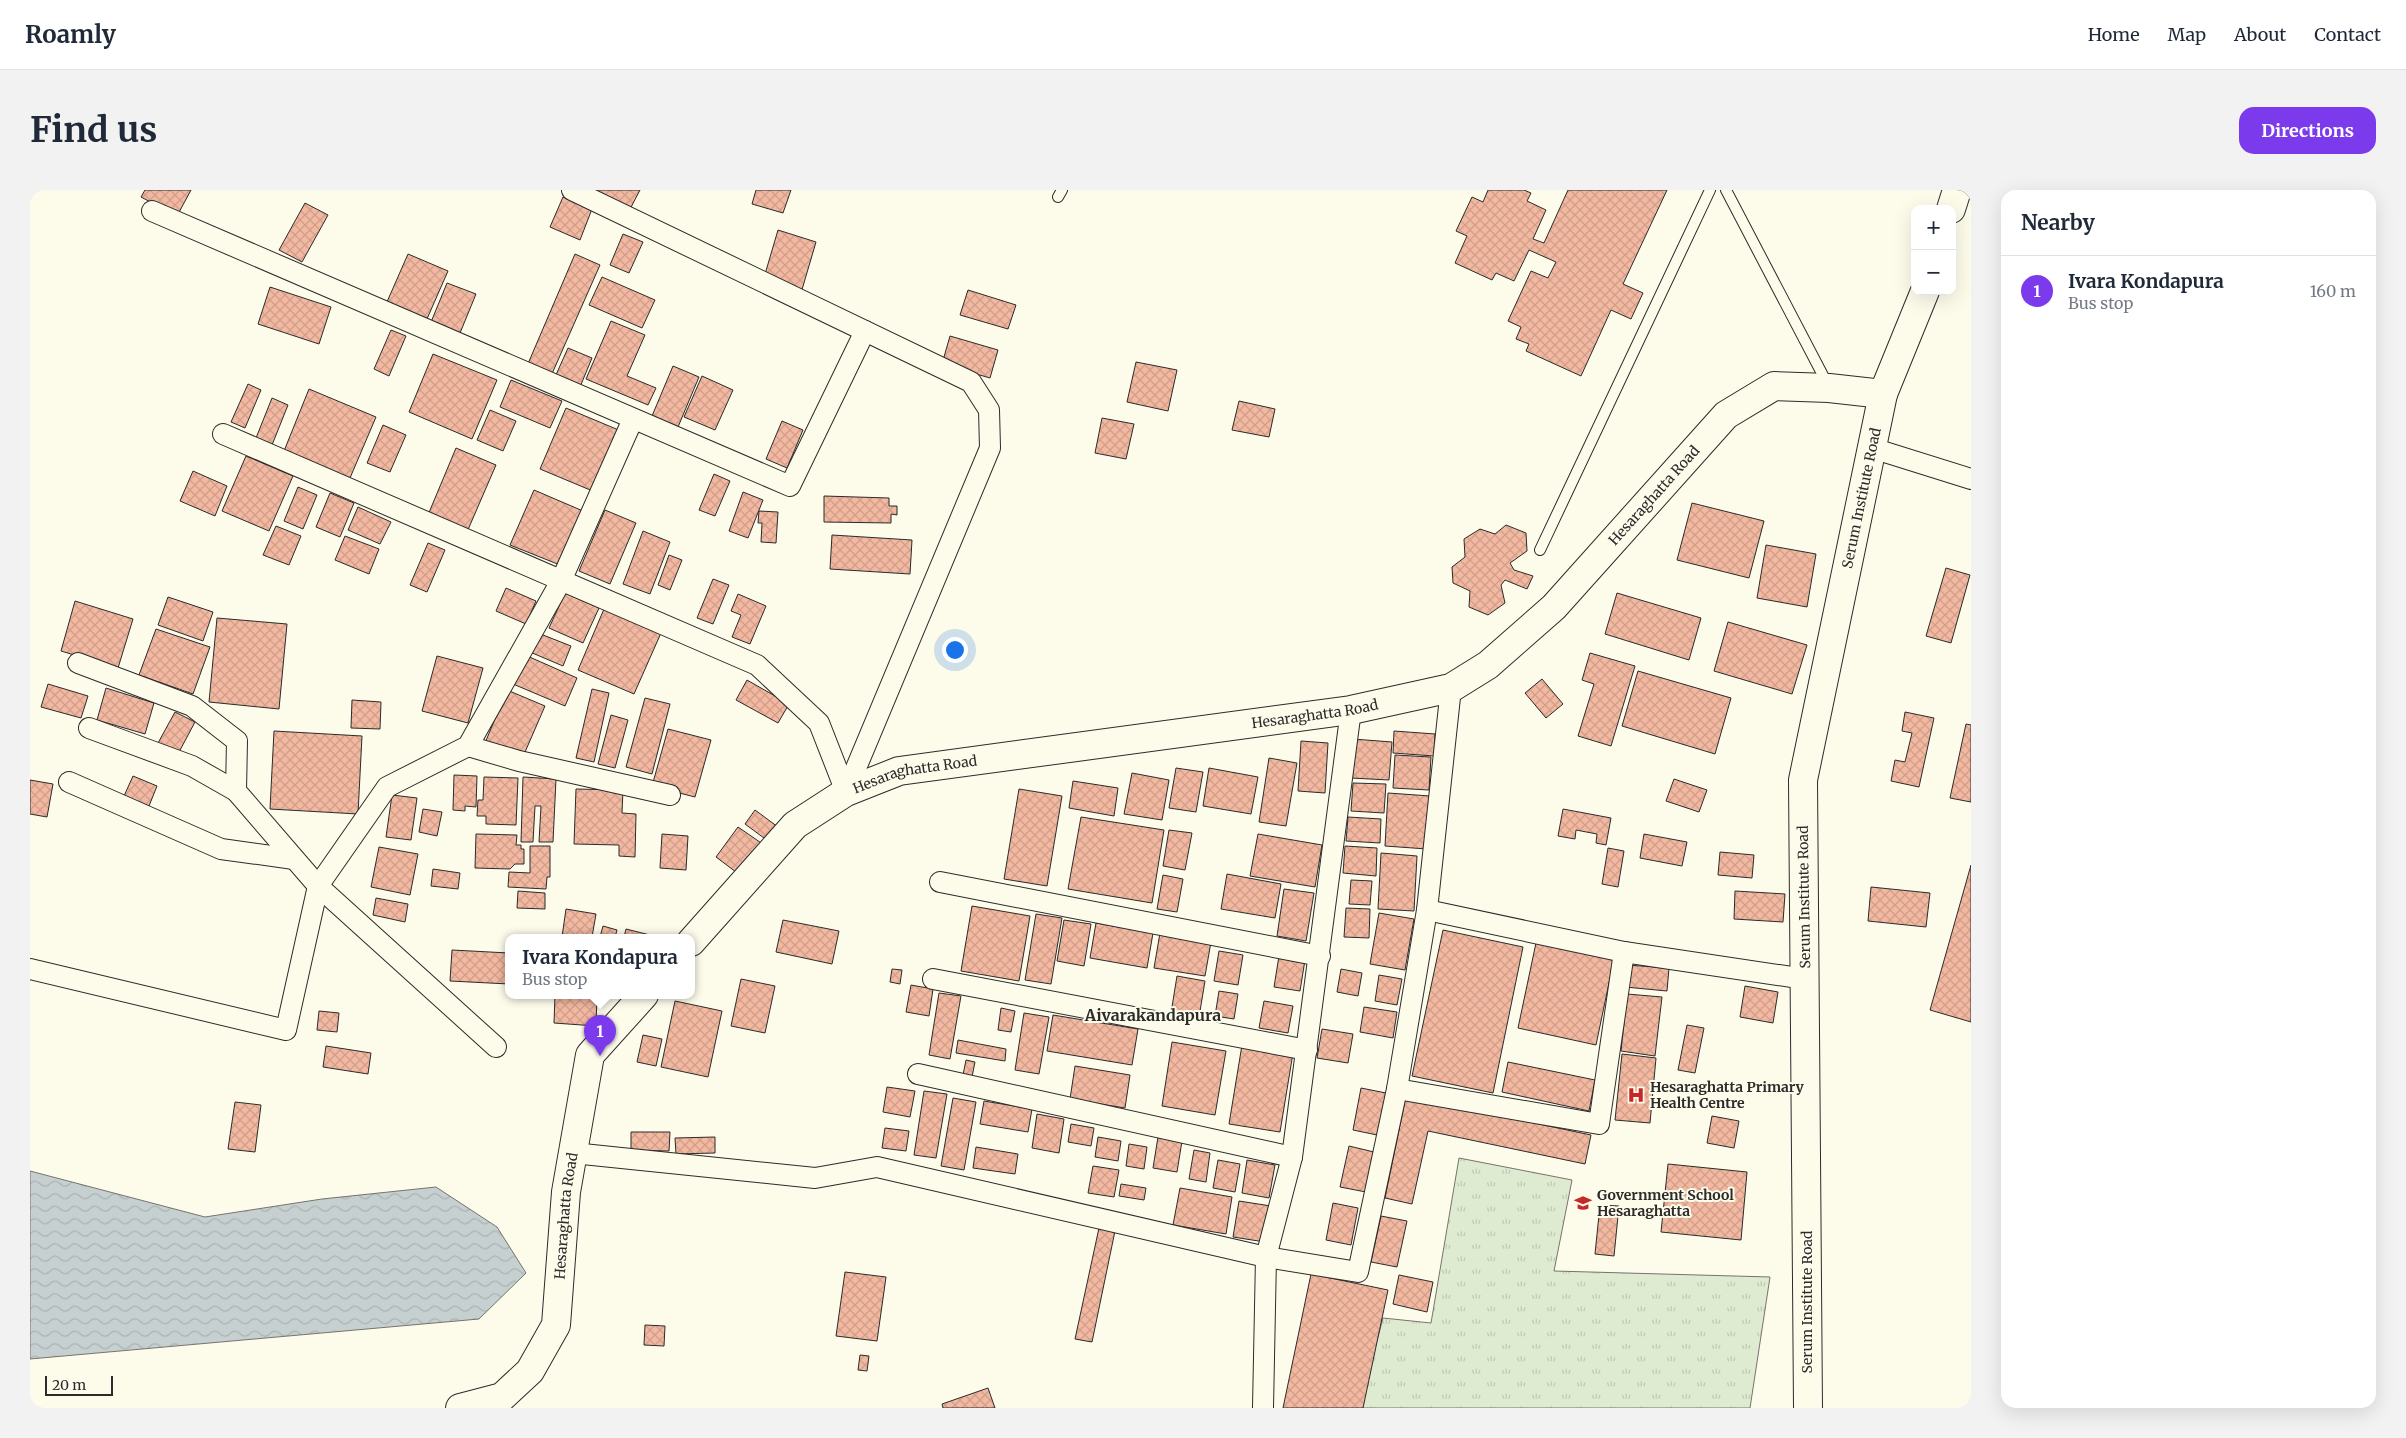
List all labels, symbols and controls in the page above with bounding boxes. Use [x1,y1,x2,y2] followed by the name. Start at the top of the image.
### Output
[25,19,116,50] text: Roamly
[2088,23,2140,46] text: Home
[2168,23,2206,46] text: Map
[2234,23,2286,46] text: About
[2314,23,2381,46] text: Contact
[2239,107,2376,154] button: Directions
[30,108,157,152] text: Find us
[1911,205,1956,295] map controls
[1911,205,1956,250] button: +
[2021,209,2095,236] text: Nearby
[1911,250,1956,295] button: −
[2068,269,2224,293] text: Ivara Kondapura
[2033,281,2041,301] text: 1
[2310,281,2356,301] text: 160 m
[2068,293,2133,313] text: Bus stop
[1838,426,1885,570] street label: Serum Institute Road
[1605,441,1704,549] street label: Hesaraghatta Road
[942,637,968,663] your location
[1250,695,1380,732] street label: Hesaraghatta Road
[850,751,979,797] street label: Hesaraghatta Road
[1794,825,1814,969] street label: Serum Institute Road
[505,934,695,999] popup
[522,945,678,969] text: Ivara Kondapura
[522,969,587,989] text: Bus stop
[1084,1005,1221,1025] district label: Aivarakandapura
[584,1015,616,1056] pin: 1
[1650,1078,1805,1112] place label: Hesaraghatta Primary Health Centre
[1626,1085,1646,1105] hospital icon: Hesaraghatta Primary Health Centre
[550,1150,582,1280] street label: Hesaraghatta Road
[1597,1186,1734,1220] place label: Government School Hesaraghatta
[1573,1193,1593,1213] school or university icon: Government School Hesaraghatta
[1798,1230,1816,1374] street label: Serum Institute Road
[45,1373,112,1396] scale bar
[52,1376,86,1394] text: 20 m

